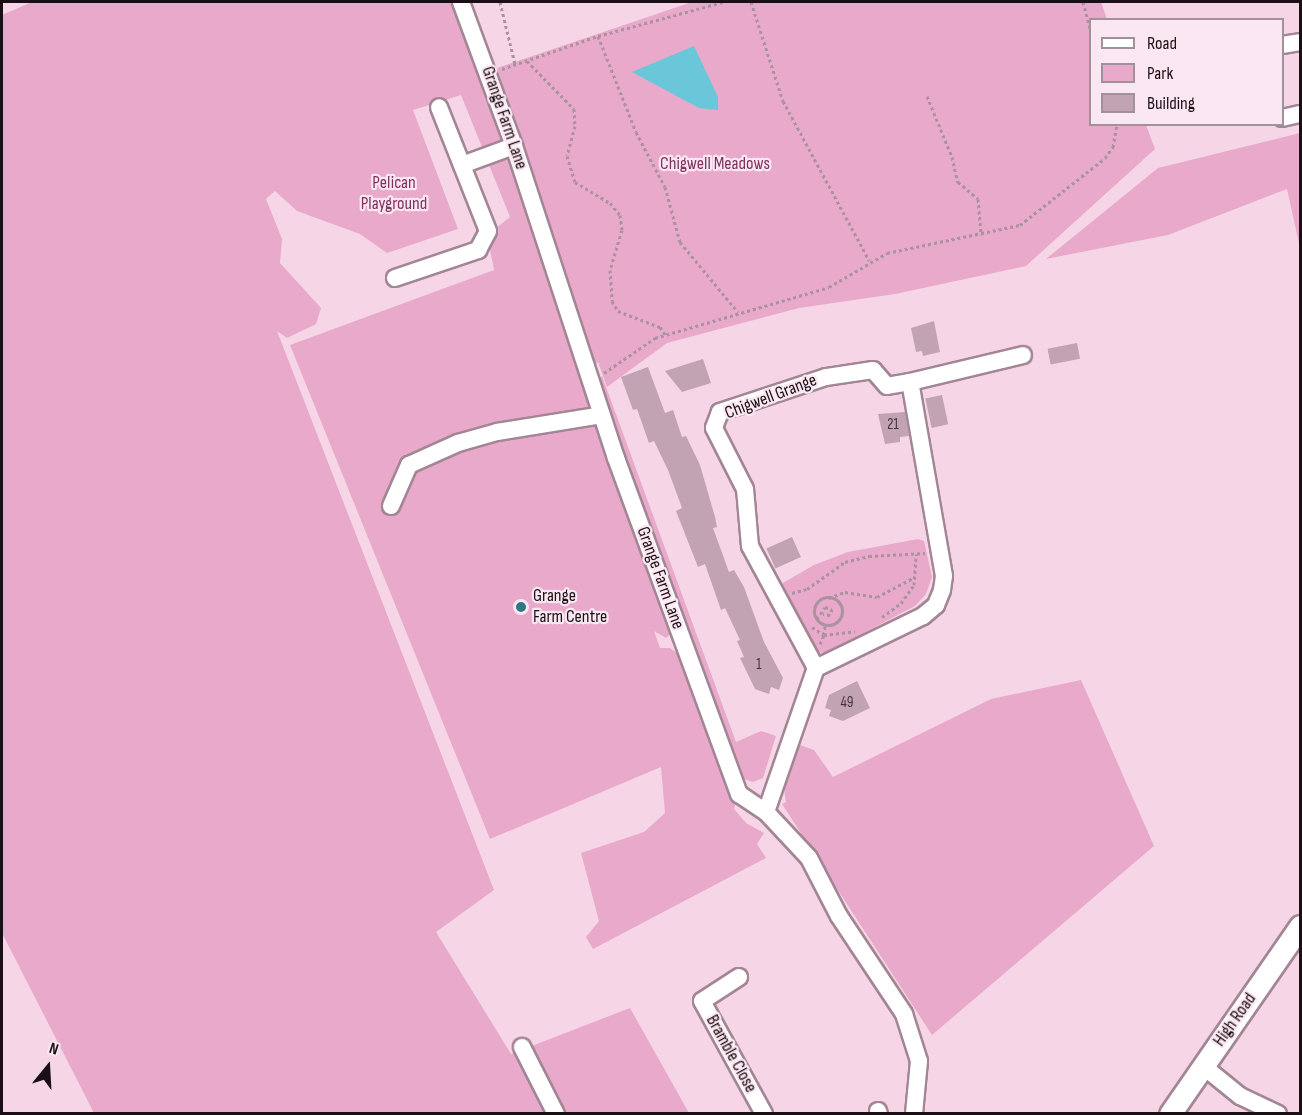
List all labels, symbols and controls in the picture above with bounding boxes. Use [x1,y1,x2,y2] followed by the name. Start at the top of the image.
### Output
[1089,18,1284,126] legend
[1147,33,1177,54] text: Road
[1147,63,1173,84] text: Park
[476,64,532,172] street label: Grange Farm Lane
[1147,93,1195,114] text: Building
[660,153,770,175] park label: Chigwell Meadows
[361,173,427,216] park label: Pelican Playground
[722,370,820,424] street label: Chigwell Grange
[887,416,899,434] house number: 21
[632,524,688,632] street label: Grange Farm Lane
[533,586,607,628] place label: Grange Farm Centre
[514,600,528,614] marker: Grange Farm Centre
[756,656,762,674] house number: 1
[841,694,853,712] house number: 49
[1209,989,1261,1051] street label: High Road
[701,1011,761,1097] street label: Bramble Close
[18,1037,78,1097] north arrow
[47,1039,61,1060] text: N

